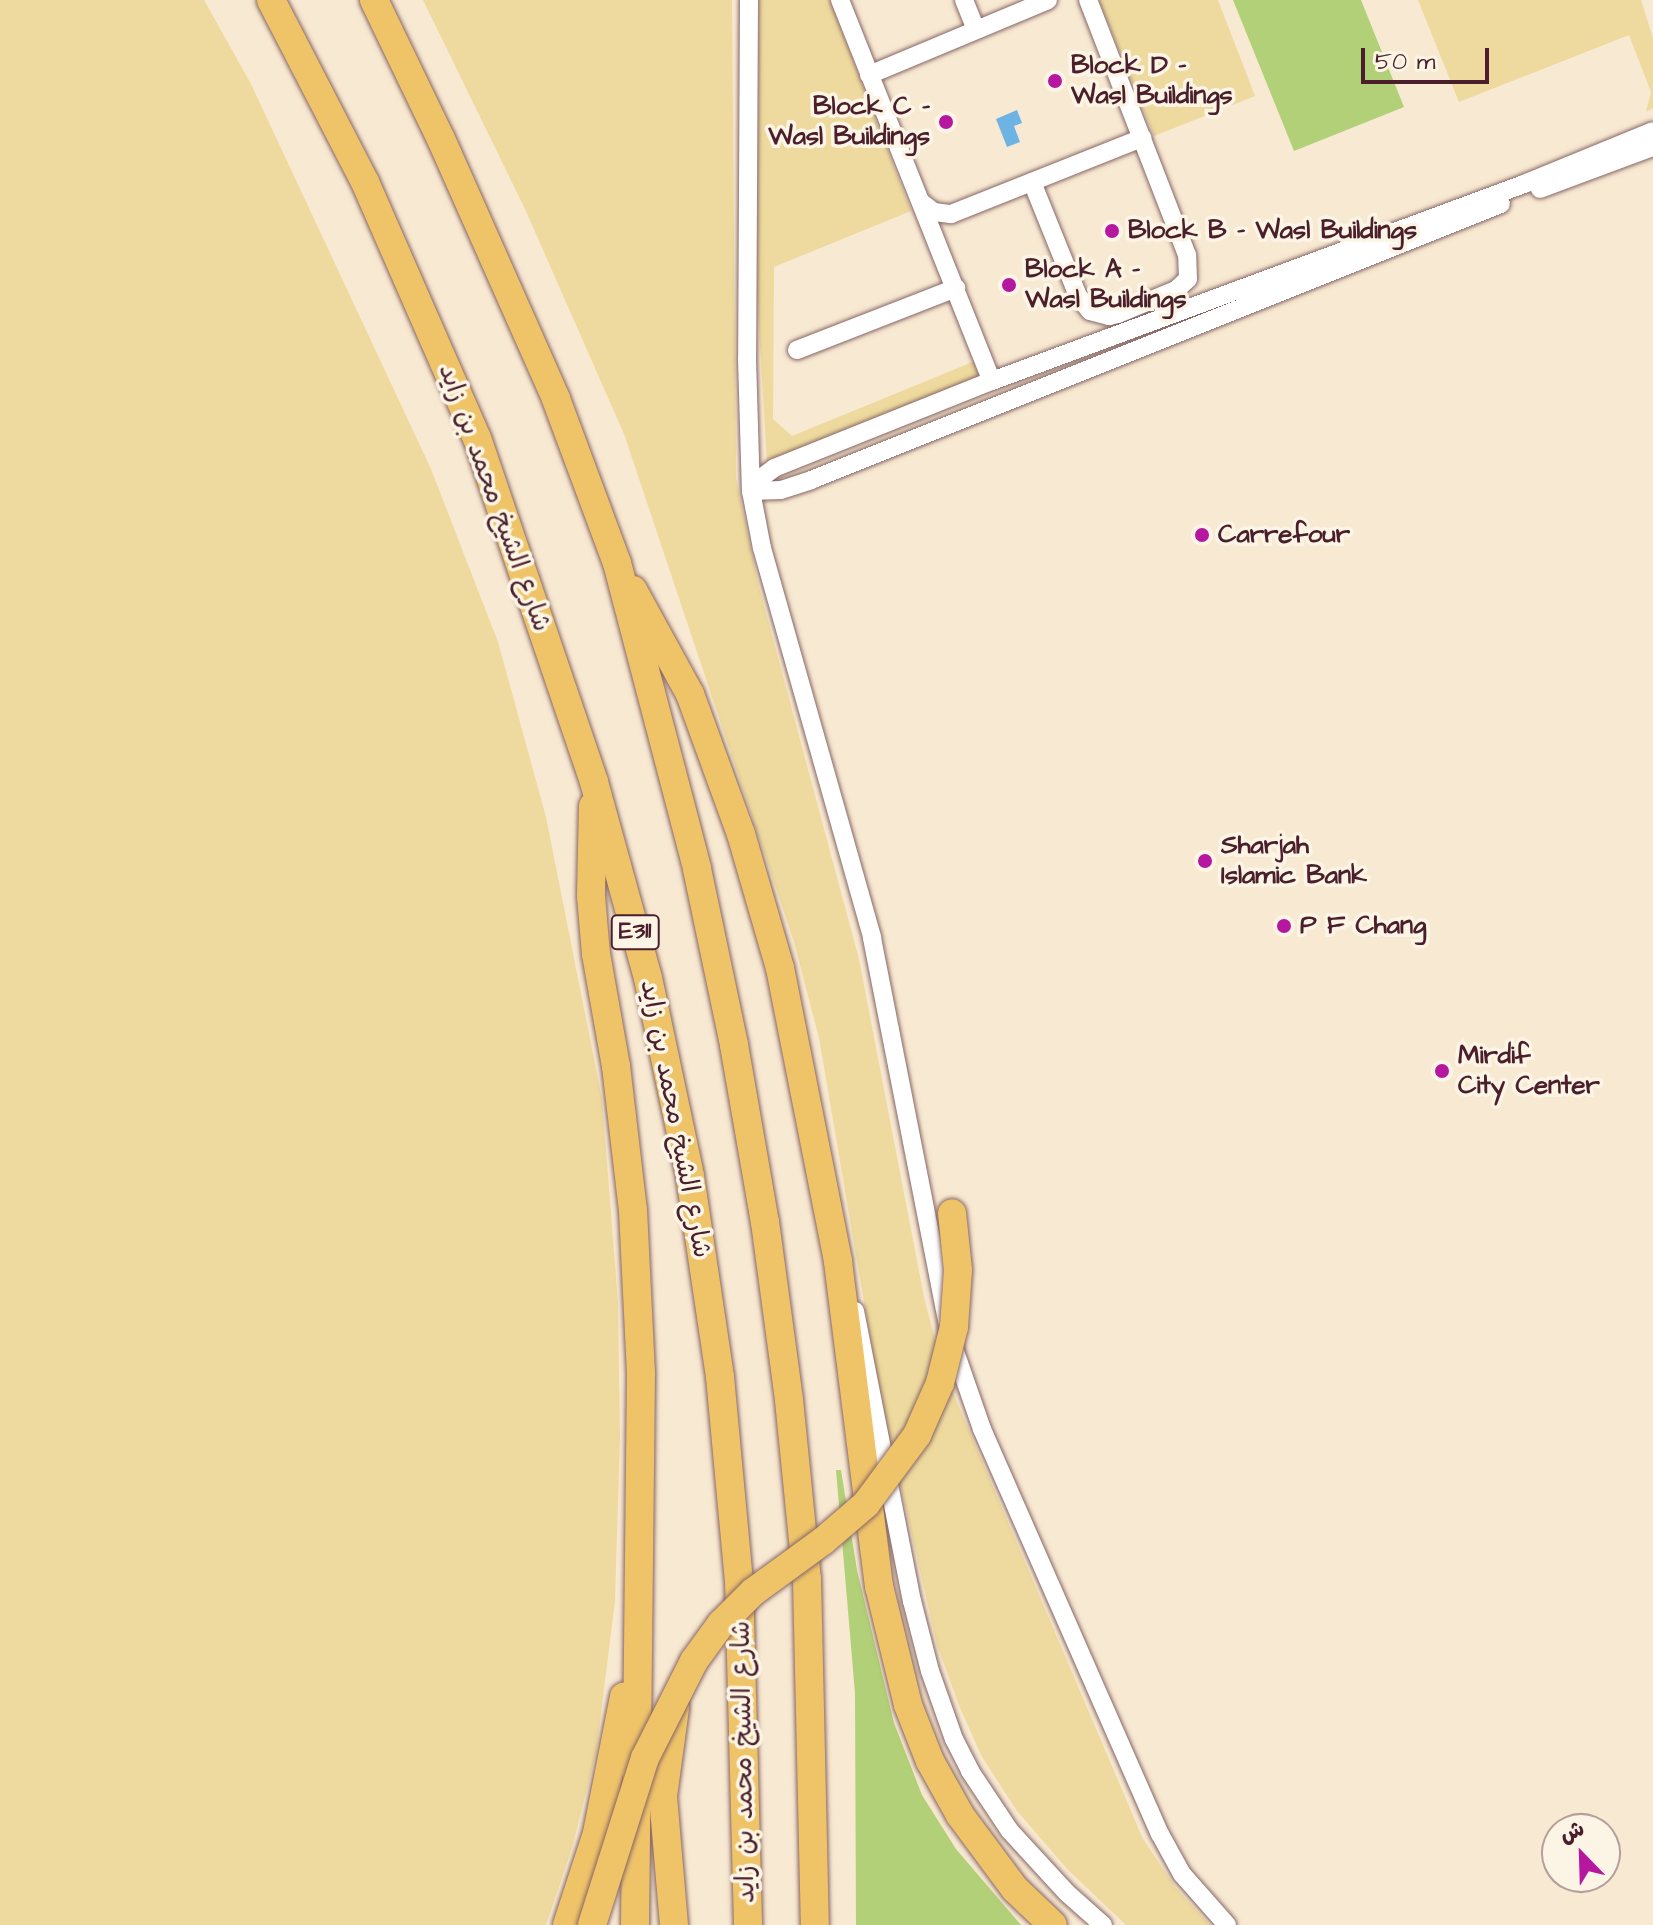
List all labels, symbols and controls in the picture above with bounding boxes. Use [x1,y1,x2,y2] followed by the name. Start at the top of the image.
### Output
[1365,32,1493,82] scale bar
[1375,45,1435,79] text: 50 m
[1071,50,1233,112] place label: Block D - Wasl Buildings
[1046,72,1064,90] marker: Block D - Wasl Buildings
[768,91,930,152] place label: Block C - Wasl Buildings
[937,113,955,131] marker: Block C - Wasl Buildings
[1128,215,1417,247] place label: Block B - Wasl Buildings
[1103,222,1121,240] marker: Block B - Wasl Buildings
[1025,254,1187,316] place label: Block A - Wasl Buildings
[1000,276,1018,294] marker: Block A - Wasl Buildings
[431,360,557,636] street label: شارع الشيخ محمد بن زايد
[1218,519,1350,551] place label: Carrefour
[1193,526,1211,544] marker: Carrefour
[1221,830,1367,892] place label: Sharjah Islamic Bank
[1196,852,1214,870] marker: Sharjah Islamic Bank
[1300,910,1426,942] place label: P F Chang
[609,912,661,952] road number: E311
[1275,917,1293,935] marker: P F Chang
[633,977,717,1261] street label: شارع الشيخ محمد بن زايد
[1458,1040,1600,1102] place label: Mirdif City Center
[1433,1062,1451,1080] marker: Mirdif City Center
[726,1621,762,1903] street label: شارع الشيخ محمد بن زايد
[1541,1813,1621,1893] north arrow
[1555,1813,1589,1851] text: ش

